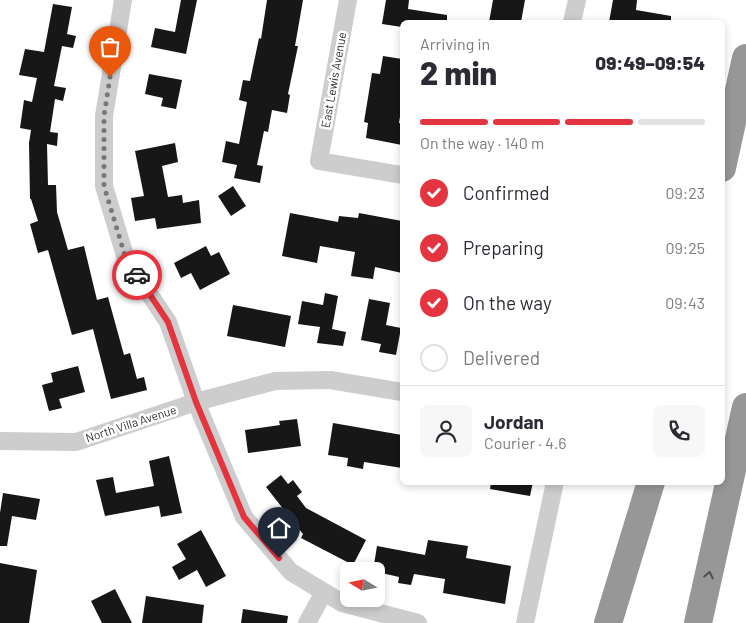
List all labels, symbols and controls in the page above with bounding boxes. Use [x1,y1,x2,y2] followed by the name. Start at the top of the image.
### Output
[89,26,131,77] pin
[318,31,348,129] street label: East Lewis Avenue
[96,33,124,61] icon: bag
[420,34,490,53] text: Arriving in
[595,51,705,74] text: 09:49–09:54
[420,53,497,91] text: 2 min
[420,133,544,152] text: On the way · 140 m
[420,179,448,207] icon: check
[463,181,550,204] text: Confirmed
[665,183,705,202] text: 09:23
[420,234,448,262] icon: check
[463,236,544,259] text: Preparing
[665,238,705,257] text: 09:25
[112,250,162,300] courier
[123,261,151,289] icon: car
[420,289,448,317] icon: check
[463,291,552,314] text: On the way
[665,293,705,312] text: 09:43
[463,346,540,369] text: Delivered
[83,402,178,444] street label: North Villa Avenue
[420,405,472,457] button: person
[653,405,705,457] button: phone
[484,410,544,433] text: Jordan
[484,433,567,452] text: Courier · 4.6
[258,507,300,558] pin
[265,514,293,542] icon: home
[340,562,385,608] north arrow
[340,562,385,607] map controls
[703,571,714,580] one-way arrow

